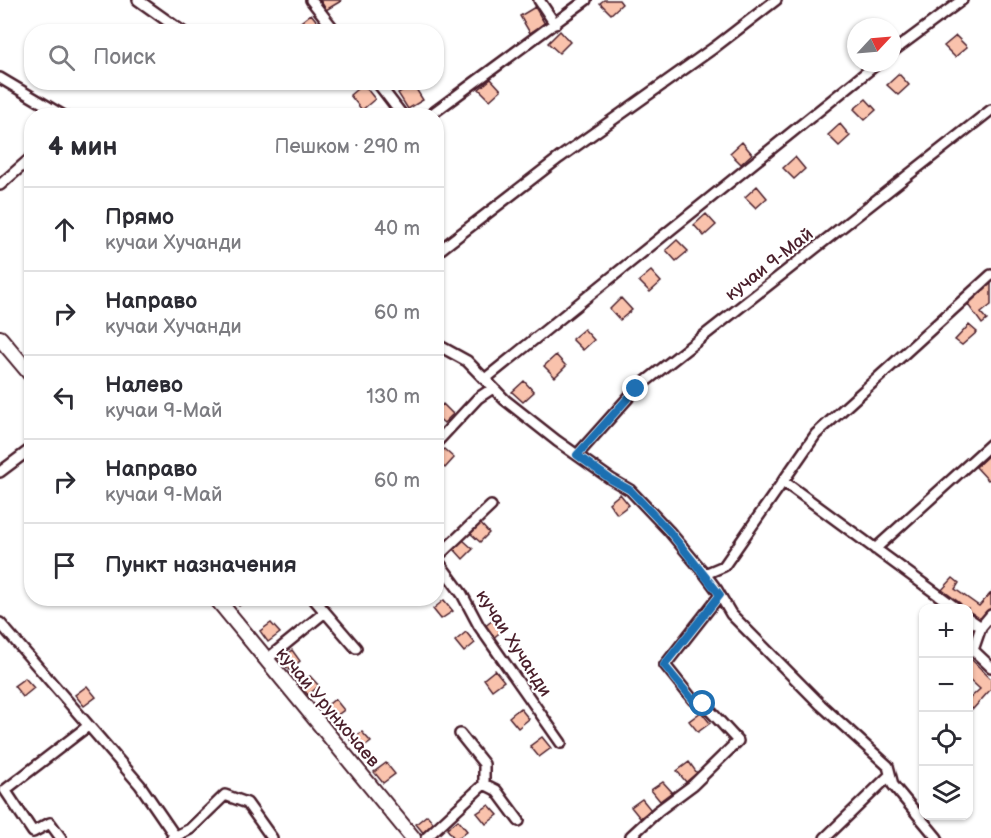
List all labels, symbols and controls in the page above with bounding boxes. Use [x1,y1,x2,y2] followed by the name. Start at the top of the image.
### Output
[847,18,901,72] north arrow
[24,24,444,90] search box
[45,41,78,74] icon: search
[93,44,156,71] text: Поиск
[48,132,117,163] text: 4 мин
[274,135,420,159] text: Пешком · 290 m
[105,204,174,231] text: Прямо
[48,213,81,246] icon: ahead
[374,217,420,241] text: 40 m
[721,224,817,305] street label: кучаи 9-Май
[105,231,242,255] text: кучаи Хучанди
[105,288,197,315] text: Направо
[48,297,81,330] icon: right
[374,301,420,325] text: 60 m
[105,315,242,339] text: кучаи Хучанди
[105,372,183,399] text: Налево
[622,375,648,401] route end
[48,381,81,414] icon: left
[366,385,420,409] text: 130 m
[105,399,222,423] text: кучаи 9-Май
[105,456,197,483] text: Направо
[48,465,81,498] icon: right
[374,469,420,493] text: 60 m
[105,483,222,507] text: кучаи 9-Май
[48,549,81,582] icon: arrive
[105,552,297,579] text: Пункт назначения
[471,586,556,701] street label: кучаи Хучанди
[919,604,973,820] map controls
[919,604,973,658] button: +
[271,643,384,772] street label: кучаи Урунхочаев
[919,658,973,712] button: −
[689,690,715,716] route start
[919,712,973,766] button: locate
[919,766,973,820] button: layers

